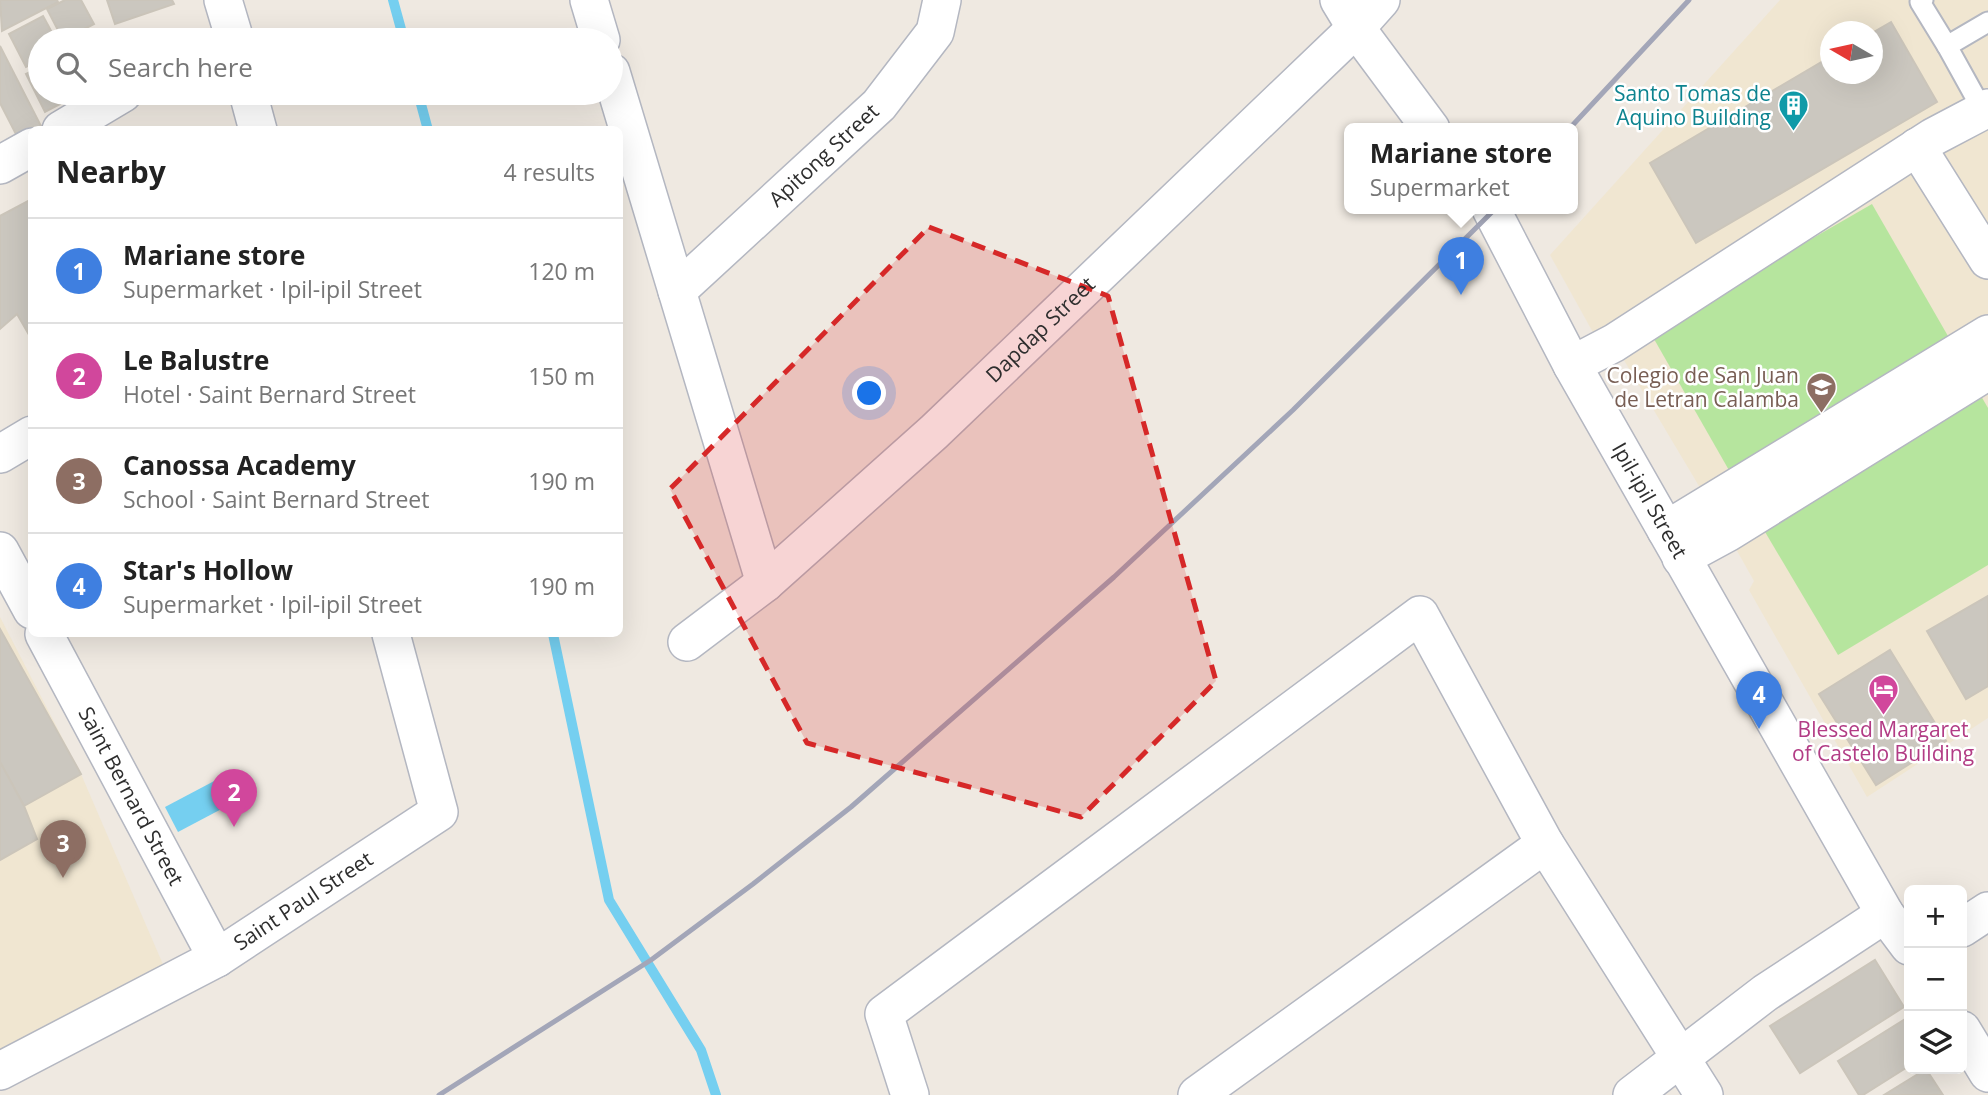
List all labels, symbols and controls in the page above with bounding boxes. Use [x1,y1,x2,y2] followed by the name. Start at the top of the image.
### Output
[1820,21,1883,84] north arrow
[28,28,623,105] search box
[52,48,90,86] icon: search
[108,49,253,85] text: Search here
[1614,79,1771,131] place label: Santo Tomas de Aquino Building
[1777,89,1811,133] building icon: Santo Tomas de Aquino Building
[762,97,884,213] street label: Apitong Street
[1344,123,1578,214] popup
[1370,135,1552,171] text: Mariane store
[56,151,166,192] text: Nearby
[504,156,595,188] text: 4 results
[1370,171,1510,203] text: Supermarket
[123,237,305,273] text: Mariane store
[1438,237,1484,295] pin: 1
[72,255,86,287] text: 1
[528,255,595,287] text: 120 m
[979,270,1101,388] street label: Dapdap Street
[123,273,422,305] text: Supermarket · Ipil-ipil Street
[123,342,269,378] text: Le Balustre
[72,360,86,392] text: 2
[528,360,595,392] text: 150 m
[1607,361,1799,413] place label: Colegio de San Juan de Letran Calamba
[1805,371,1839,415] school or university icon: Colegio de San Juan de Letran Calamba
[852,376,886,410] your location
[123,378,416,410] text: Hotel · Saint Bernard Street
[1606,437,1694,563] street label: Ipil-ipil Street
[123,447,356,483] text: Canossa Academy
[72,465,86,497] text: 3
[528,465,595,497] text: 190 m
[123,483,429,515] text: School · Saint Bernard Street
[123,552,293,588] text: Star's Hollow
[72,570,86,602] text: 4
[528,570,595,602] text: 190 m
[123,588,422,620] text: Supermarket · Ipil-ipil Street
[1736,671,1782,729] pin: 4
[1866,673,1900,717] hotel icon: Blessed Margaret of Castelo Building
[72,702,191,890] street label: Saint Bernard Street
[1792,715,1974,767] place label: Blessed Margaret of Castelo Building
[211,769,257,827] pin: 2
[40,820,86,878] pin: 3
[228,844,378,956] street label: Saint Paul Street
[1904,885,1967,1074] map controls
[1904,885,1967,948] button: +
[1904,948,1967,1011] button: −
[1904,1011,1967,1074] button: layers

